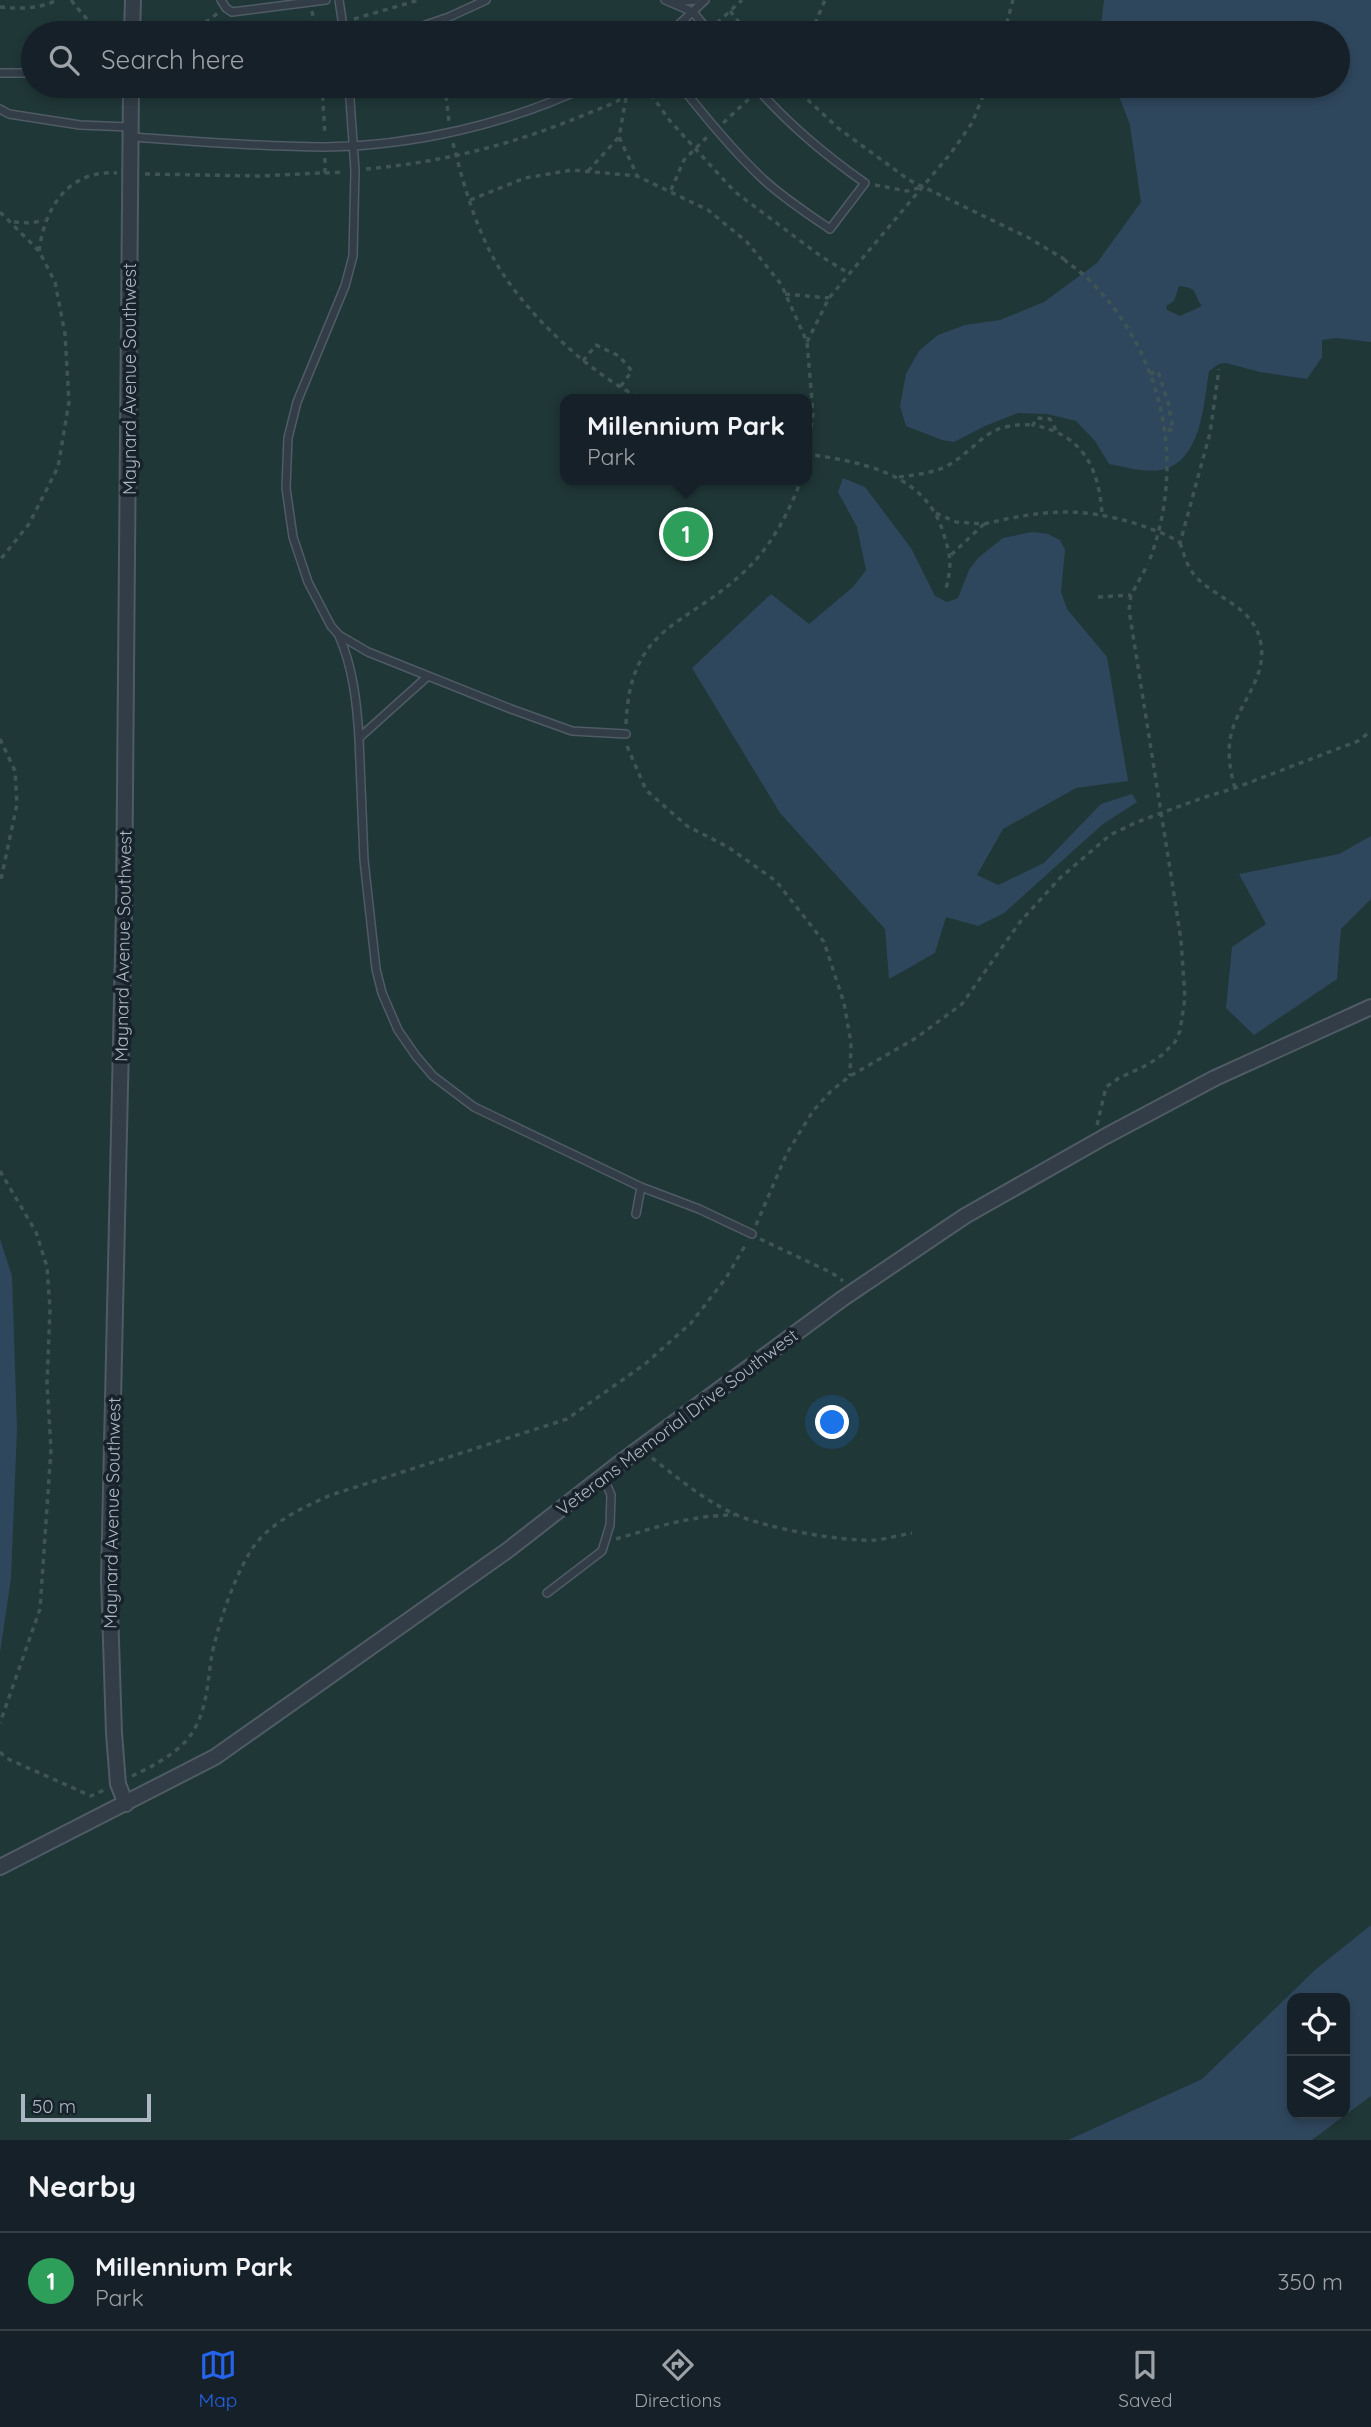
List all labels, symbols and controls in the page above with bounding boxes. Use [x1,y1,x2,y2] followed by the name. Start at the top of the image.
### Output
[21,21,1350,98] search box
[45,41,83,79] icon: search
[101,43,245,76] text: Search here
[118,263,141,495] street label: Maynard Avenue Southwest
[560,394,812,485] popup
[587,409,785,442] text: Millennium Park
[587,442,636,471] text: Park
[663,508,709,560] pin: 1
[109,830,137,1062] street label: Maynard Avenue Southwest
[552,1324,802,1520] street label: Veterans Memorial Drive Southwest
[98,1397,126,1629] street label: Maynard Avenue Southwest
[815,1405,849,1439] your location
[1287,1993,1350,2119] map controls
[1287,1993,1350,2056] button: locate
[1287,2056,1350,2119] button: layers
[21,2091,150,2123] scale bar
[32,2094,76,2118] text: 50 m
[28,2167,136,2205] text: Nearby
[95,2250,293,2283] text: Millennium Park
[47,2267,55,2296] text: 1
[1277,2267,1343,2296] text: 350 m
[95,2283,144,2312] text: Park
[199,2346,237,2412] tab: Map
[634,2346,721,2412] tab: Directions
[1118,2346,1173,2412] tab: Saved

